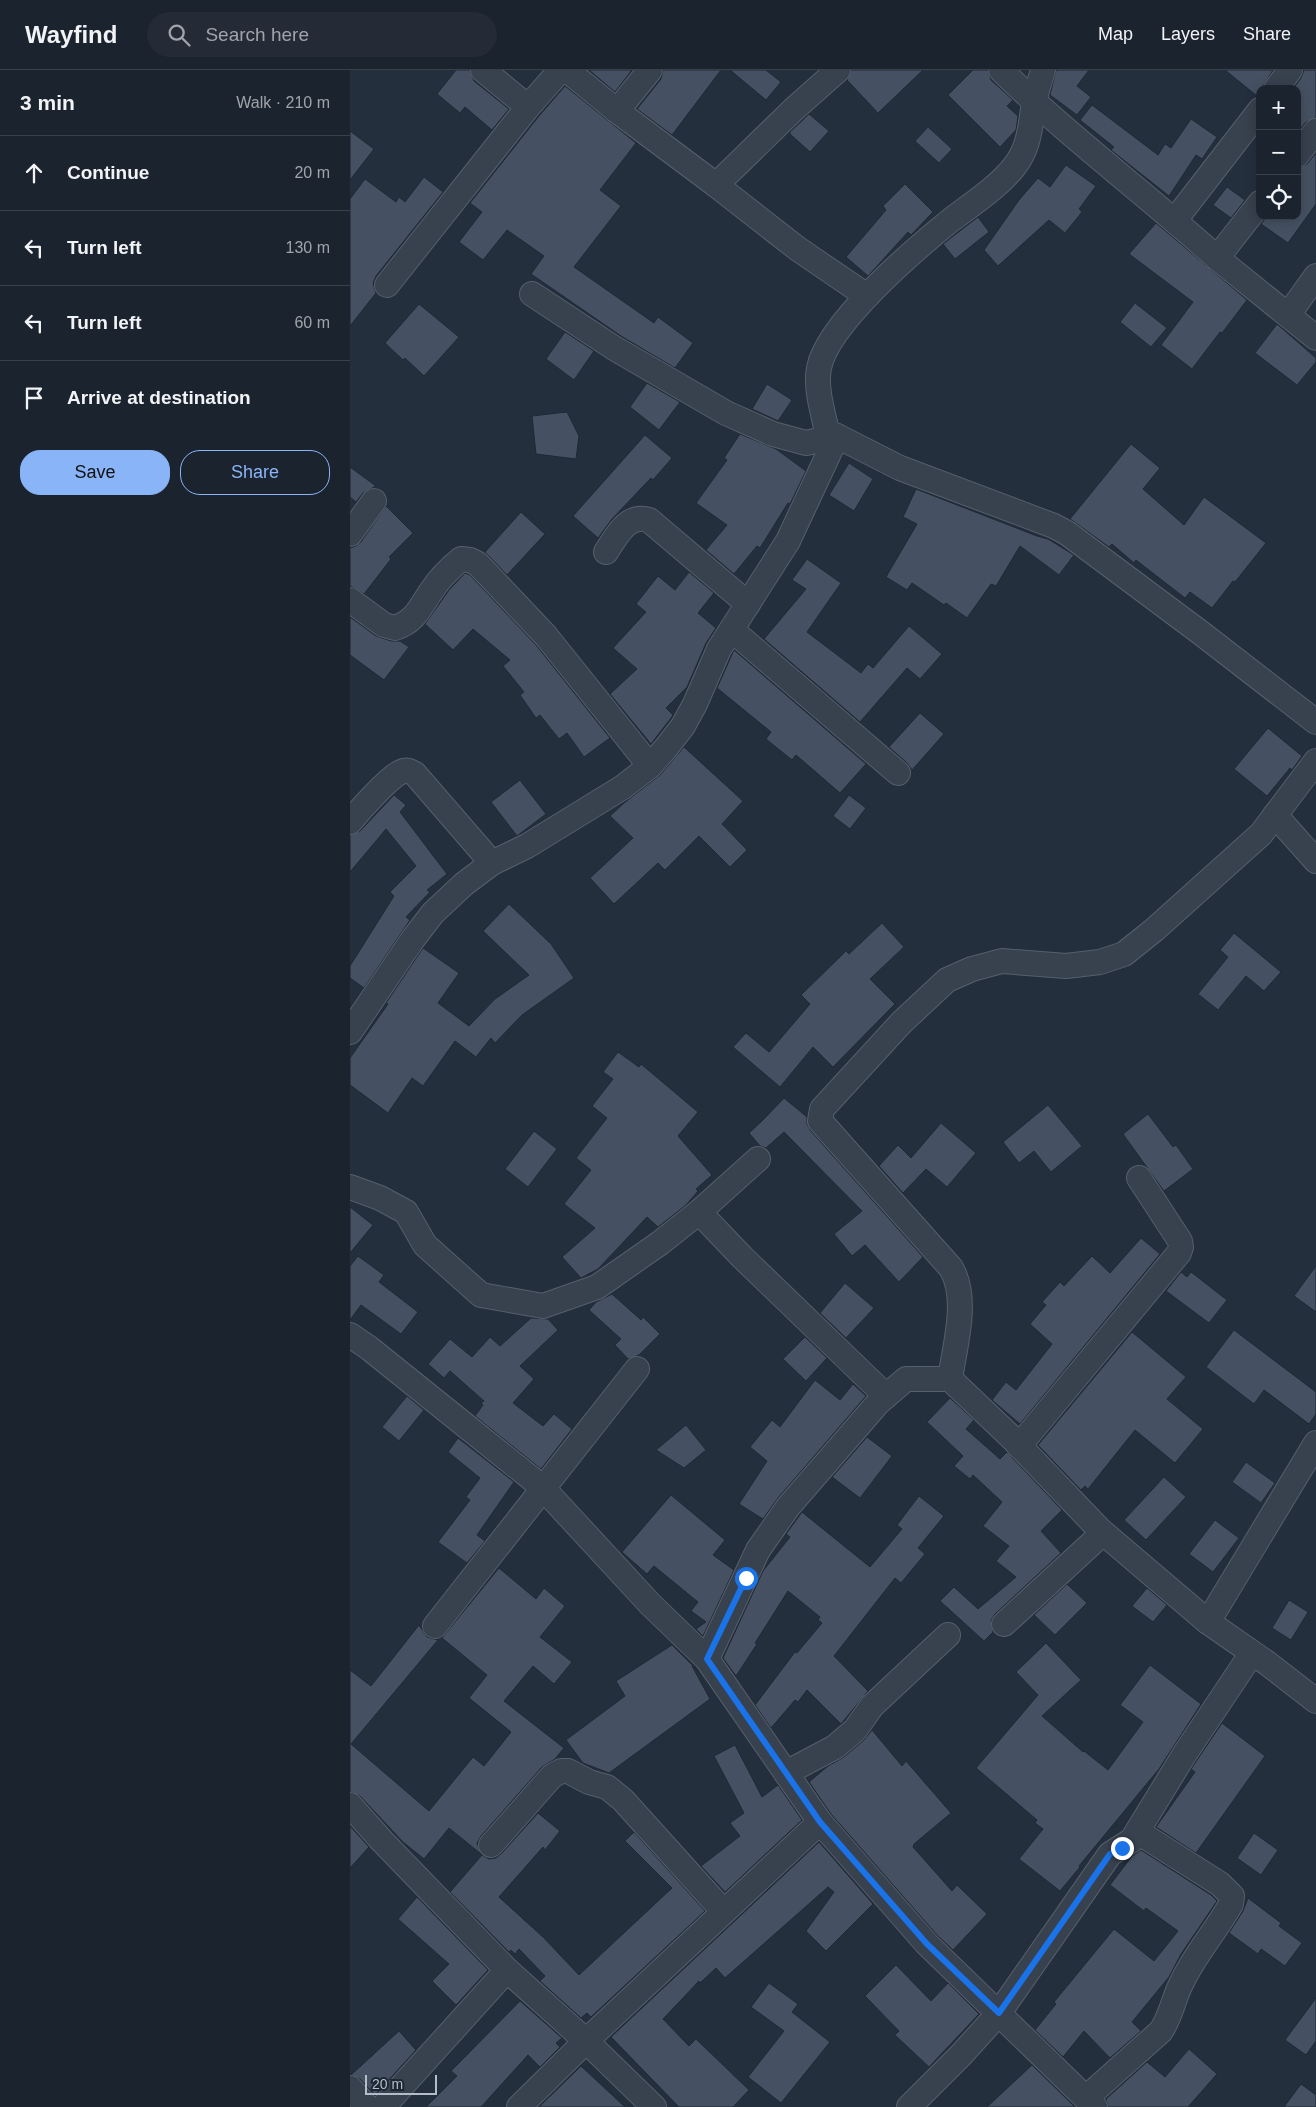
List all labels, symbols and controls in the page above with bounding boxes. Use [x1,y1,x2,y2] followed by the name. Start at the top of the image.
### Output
[147,12,497,57] search box
[25,21,117,48] text: Wayfind
[165,21,193,49] icon: search
[205,24,309,45] text: Search here
[1098,24,1133,44] text: Map
[1161,24,1215,44] text: Layers
[1243,24,1291,44] text: Share
[1256,85,1301,220] map controls
[1256,85,1301,130] button: +
[20,91,75,114] text: 3 min
[236,94,330,111] text: Walk · 210 m
[1256,130,1301,175] button: −
[20,159,48,187] icon: ahead
[67,162,149,183] text: Continue
[294,164,330,181] text: 20 m
[1256,175,1301,220] button: locate
[20,234,48,262] icon: left
[67,237,142,258] text: Turn left
[286,239,330,256] text: 130 m
[20,309,48,337] icon: left
[67,312,142,333] text: Turn left
[294,314,330,331] text: 60 m
[20,384,48,412] icon: arrive
[67,387,251,408] text: Arrive at destination
[20,450,170,495] button: Save
[180,450,330,495] button: Share
[735,1567,758,1590] route start
[1111,1837,1134,1860] route end
[365,2072,438,2095] scale bar
[372,2076,403,2092] text: 20 m

